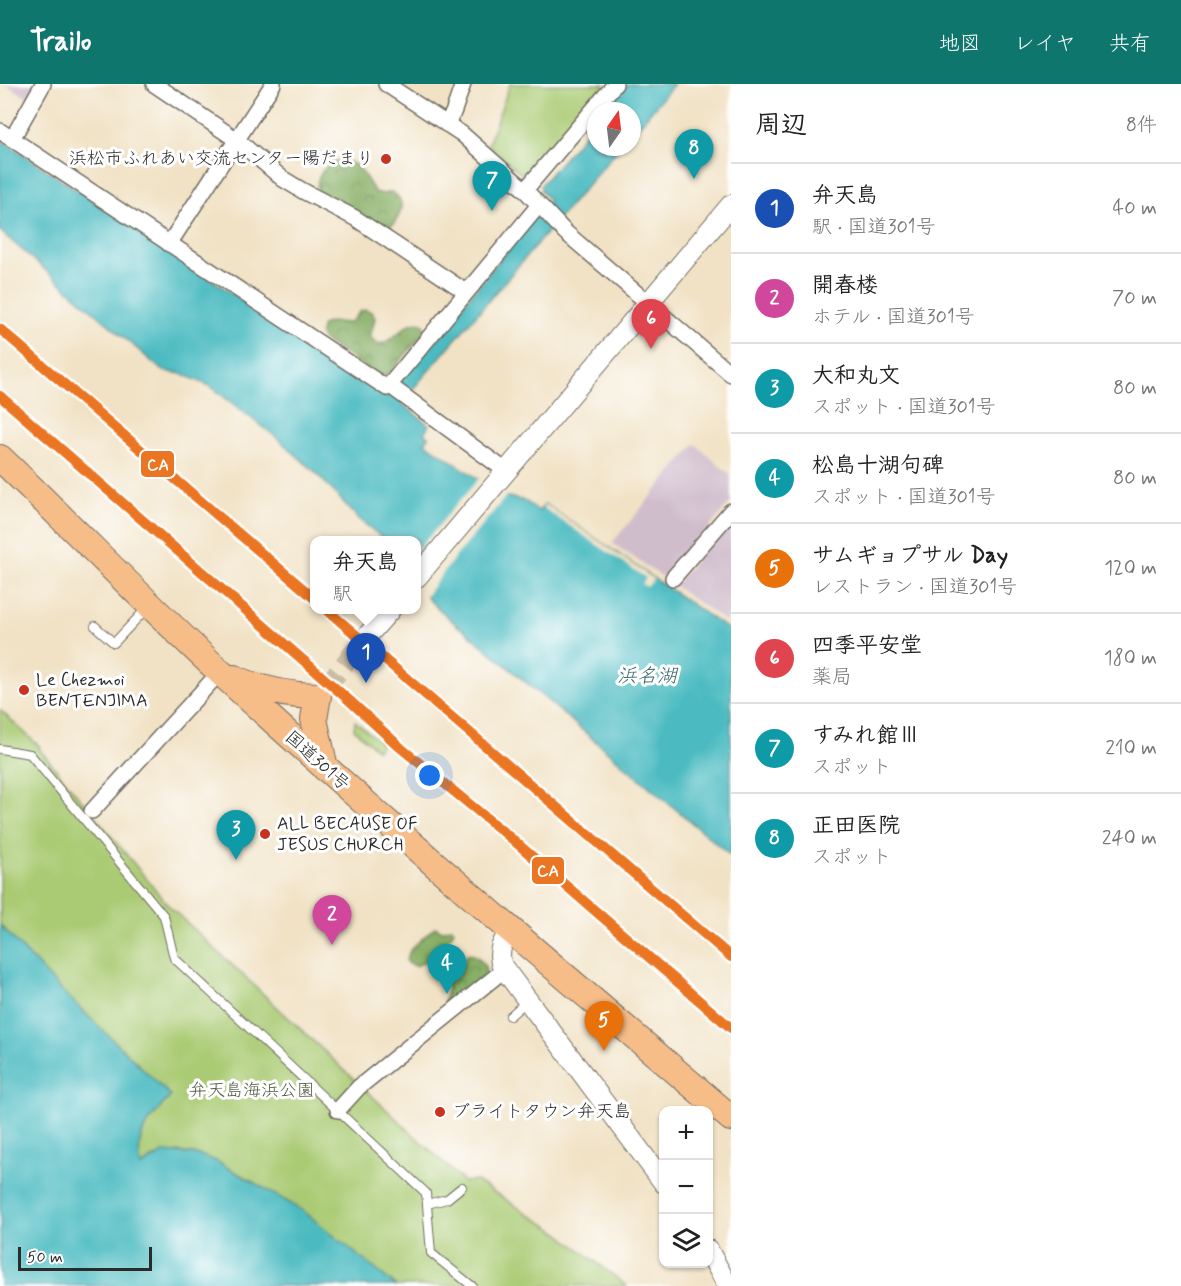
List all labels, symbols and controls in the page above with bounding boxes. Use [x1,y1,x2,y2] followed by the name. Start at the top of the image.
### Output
[30,24,91,61] text: Trailo
[939,30,981,58] text: 地図
[1014,30,1076,58] text: レイヤ
[1109,30,1151,58] text: 共有
[587,102,641,156] north arrow
[755,109,807,143] text: 周辺
[1126,112,1157,139] text: 8件
[674,130,714,179] pin: 8
[69,147,374,171] place label: 浜松市ふれあい交流センター陽だまり
[379,152,393,166] marker: 浜松市ふれあい交流センター陽だまり
[472,162,512,211] pin: 7
[812,182,878,210] text: 弁天島
[770,195,779,222] text: 1
[1113,195,1157,222] text: 40 m
[812,214,936,241] text: 駅 · 国道301号
[812,272,878,300] text: 開春楼
[770,285,779,312] text: 2
[1112,285,1157,312] text: 70 m
[632,300,670,349] pin: 6
[812,304,975,331] text: ホテル · 国道301号
[812,362,900,390] text: 大和丸文
[770,375,779,402] text: 3
[1113,375,1157,402] text: 80 m
[812,394,996,421] text: スポット · 国道301号
[140,450,175,478] line badge: CA
[812,452,944,480] text: 松島十湖句碑
[147,455,169,476] text: CA
[769,465,780,492] text: 4
[1113,465,1157,492] text: 80 m
[812,484,996,511] text: スポット · 国道301号
[310,536,421,614] popup
[812,542,1008,570] text: サムギョプサル Day
[332,549,399,577] text: 弁天島
[769,555,781,582] text: 5
[1104,555,1157,582] text: 120 m
[812,574,1017,601] text: レストラン · 国道301号
[332,581,352,608] text: 駅
[812,632,922,660] text: 四季平安堂
[346,634,386,683] pin: 1
[769,645,780,672] text: 6
[1104,645,1157,672] text: 180 m
[617,663,679,690] water label: 浜名湖
[812,664,852,691] text: 薬局
[36,668,148,713] place label: Le Chezmoi BENTENJIMA
[17,683,31,697] marker: Le Chezmoi BENTENJIMA
[812,722,920,750] text: すみれ館Ⅲ
[279,726,355,796] street label: 国道301号
[768,735,781,762] text: 7
[1105,735,1157,762] text: 210 m
[812,754,892,781] text: スポット
[415,761,444,790] your location
[216,810,256,860] pin: 3
[277,812,418,857] place label: ALL BECAUSE OF JESUS CHURCH
[812,812,900,840] text: 正田医院
[769,825,780,852] text: 8
[1102,825,1157,852] text: 240 m
[258,827,272,841] marker: ALL BECAUSE OF JESUS CHURCH
[812,844,892,871] text: スポット
[531,856,565,885] line badge: CA
[537,861,559,882] text: CA
[312,896,352,945] pin: 2
[428,944,466,994] pin: 4
[584,1002,624,1051] pin: 5
[189,1079,315,1103] park label: 弁天島海浜公園
[452,1100,631,1124] place label: ブライトタウン弁天島
[433,1105,447,1119] marker: ブライトタウン弁天島
[659,1106,713,1268] map controls
[659,1106,713,1160] button: +
[659,1160,713,1214] button: −
[659,1214,713,1268] button: layers
[18,1244,152,1272] scale bar
[27,1247,63,1268] text: 50 m

